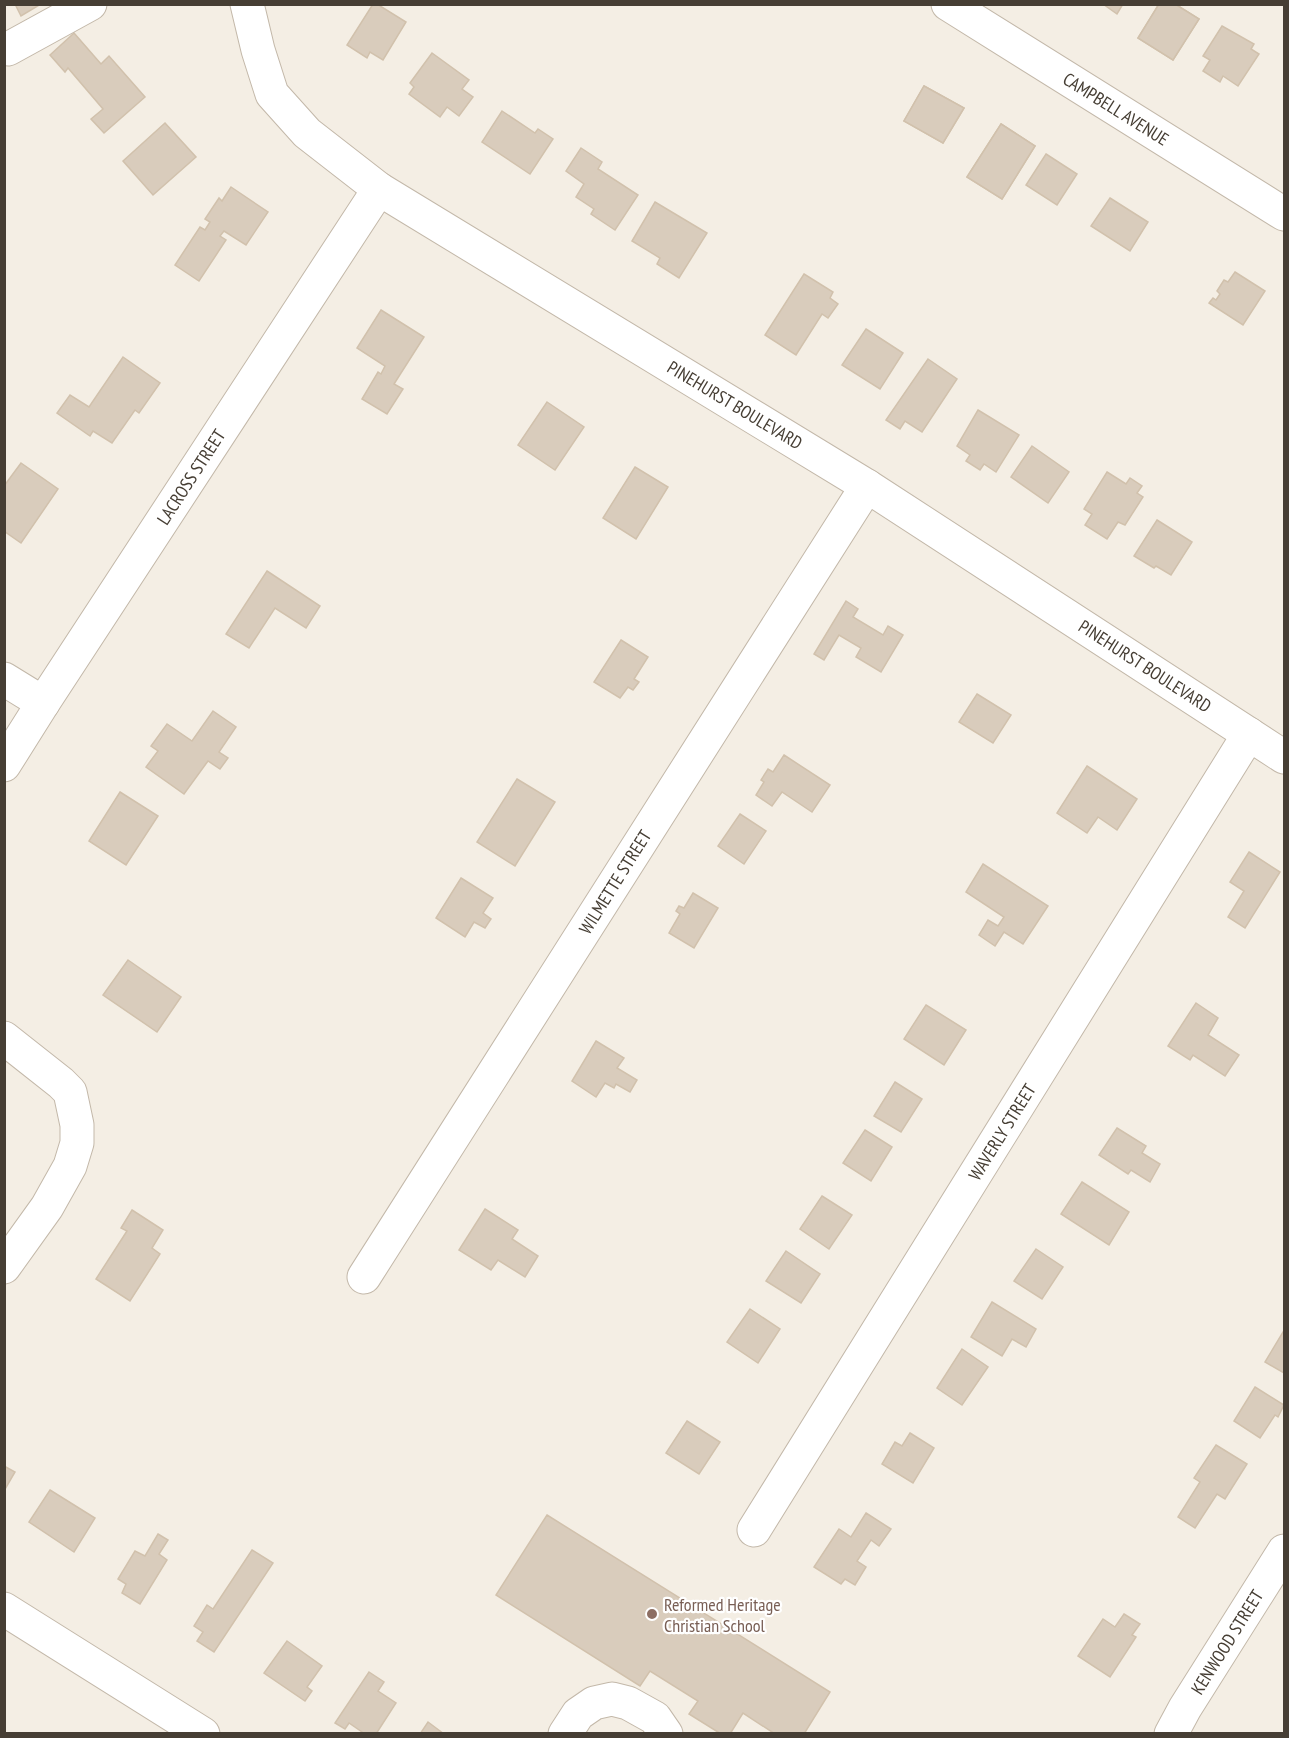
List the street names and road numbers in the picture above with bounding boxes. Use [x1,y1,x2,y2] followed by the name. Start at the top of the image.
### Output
[1059,67,1173,151] street label: CAMPBELL AVENUE
[663,356,807,454] street label: PINEHURST BOULEVARD
[152,425,230,529] street label: LACROSS STREET
[1074,615,1216,717] street label: PINEHURST BOULEVARD
[574,826,656,938] street label: WILMETTE STREET
[963,1079,1041,1185] street label: WAVERLY STREET
[1186,1585,1268,1699] street label: KENWOOD STREET

